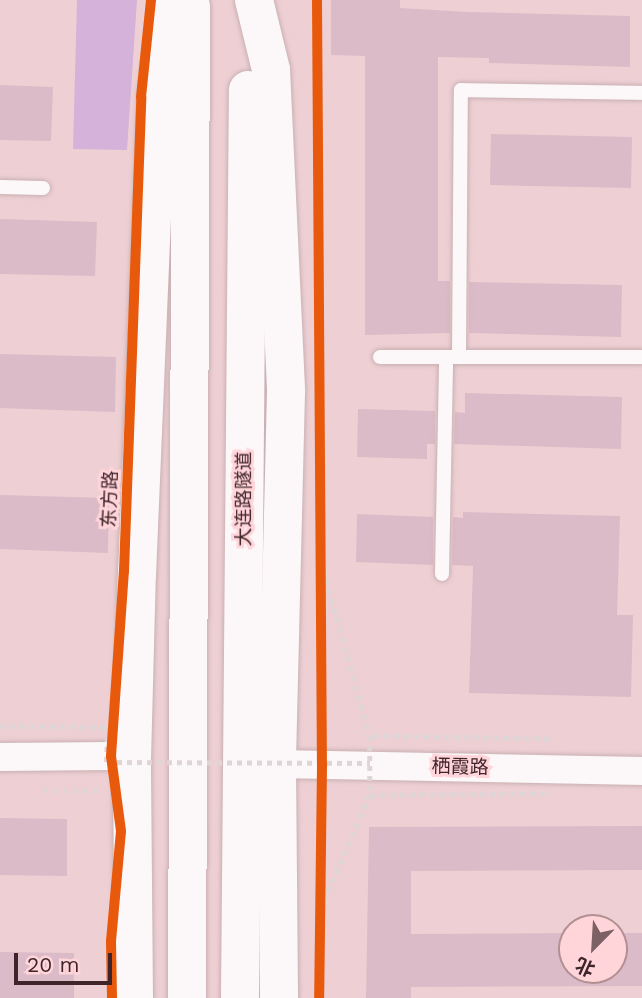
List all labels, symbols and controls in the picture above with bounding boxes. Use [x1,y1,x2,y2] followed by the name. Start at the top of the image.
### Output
[233,452,255,546] street label: 大连路隧道
[98,470,122,528] street label: 东方路
[431,755,489,779] street label: 栖霞路
[558,914,628,984] north arrow
[18,939,116,983] scale bar
[27,952,79,977] text: 20 m
[572,952,598,981] text: 北

